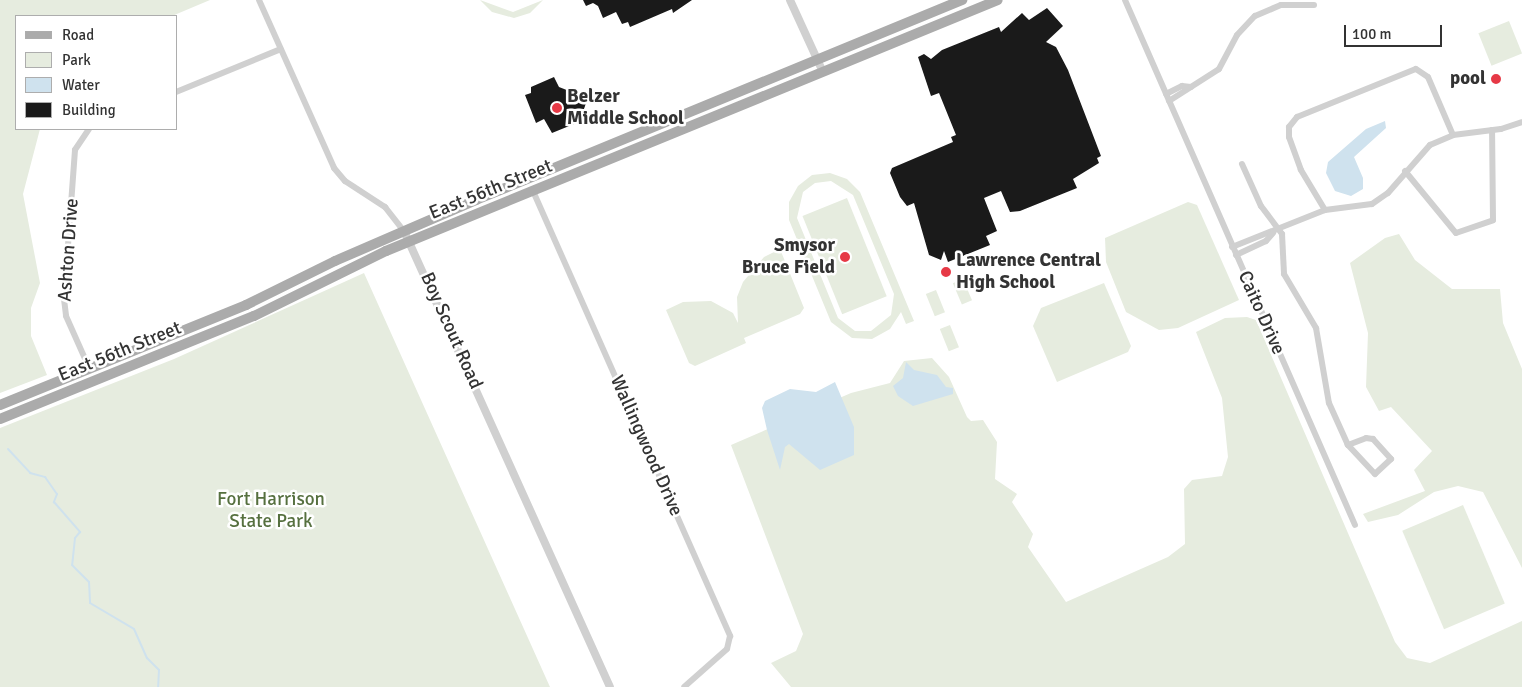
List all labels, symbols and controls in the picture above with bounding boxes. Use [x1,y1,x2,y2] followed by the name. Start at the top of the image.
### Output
[15,15,178,130] legend
[1347,15,1444,47] scale bar
[1352,25,1392,43] text: 100 m
[62,26,94,44] text: Road
[62,51,91,69] text: Park
[1450,68,1486,90] place label: pool
[1490,73,1502,85] marker: pool
[62,76,100,94] text: Water
[567,86,684,130] place label: Belzer Middle School
[62,101,116,119] text: Building
[551,102,563,114] marker: Belzer Middle School
[426,155,556,225] street label: East 56th Street
[54,197,84,303] street label: Ashton Drive
[742,235,835,279] place label: Smysor Bruce Field
[956,250,1101,294] place label: Lawrence Central High School
[839,251,851,263] marker: Smysor Bruce Field
[940,266,952,278] marker: Lawrence Central High School
[1232,268,1290,358] street label: Caito Drive
[415,269,487,393] street label: Boy Scout Road
[55,317,185,387] street label: East 56th Street
[605,372,687,520] street label: Wallingwood Drive
[217,489,325,533] park label: Fort Harrison State Park

